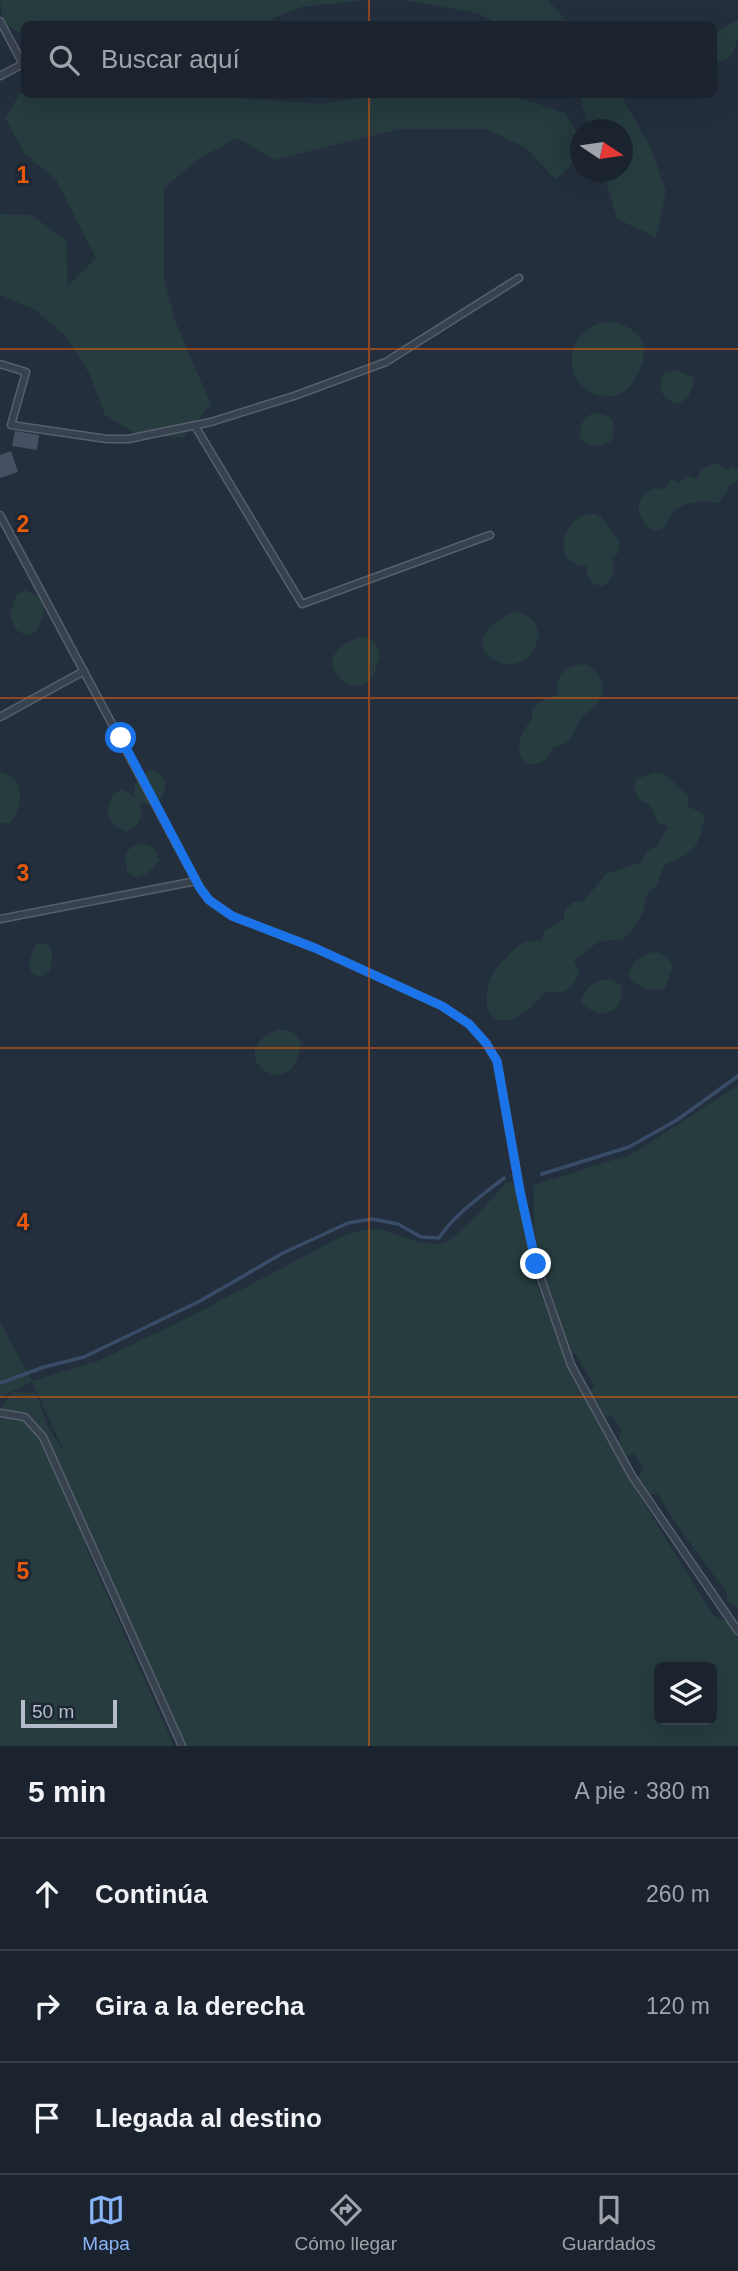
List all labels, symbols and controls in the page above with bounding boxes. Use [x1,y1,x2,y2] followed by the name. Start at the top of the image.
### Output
[21,21,717,98] search box
[45,41,83,79] icon: search
[101,44,240,74] text: Buscar aquí
[570,119,633,182] north arrow
[17,162,30,188] text: 1
[17,511,29,537] text: 2
[105,722,136,753] route start
[17,860,29,886] text: 3
[17,1209,30,1235] text: 4
[520,1248,551,1279] route end
[17,1558,30,1584] text: 5
[654,1662,717,1725] map controls
[654,1662,717,1725] button: layers
[21,1697,117,1729] scale bar
[32,1701,74,1722] text: 50 m
[28,1775,106,1808] text: 5 min
[574,1778,710,1804] text: A pie · 380 m
[28,1875,66,1913] icon: ahead
[95,1879,208,1909] text: Continúa
[646,1881,710,1907] text: 260 m
[28,1987,66,2025] icon: right
[95,1991,305,2021] text: Gira a la derecha
[646,1993,710,2019] text: 120 m
[28,2099,66,2137] icon: arrive
[95,2103,322,2133] text: Llegada al destino
[82,2191,130,2255] tab: Mapa
[295,2191,397,2255] tab: Cómo llegar
[562,2191,656,2255] tab: Guardados

